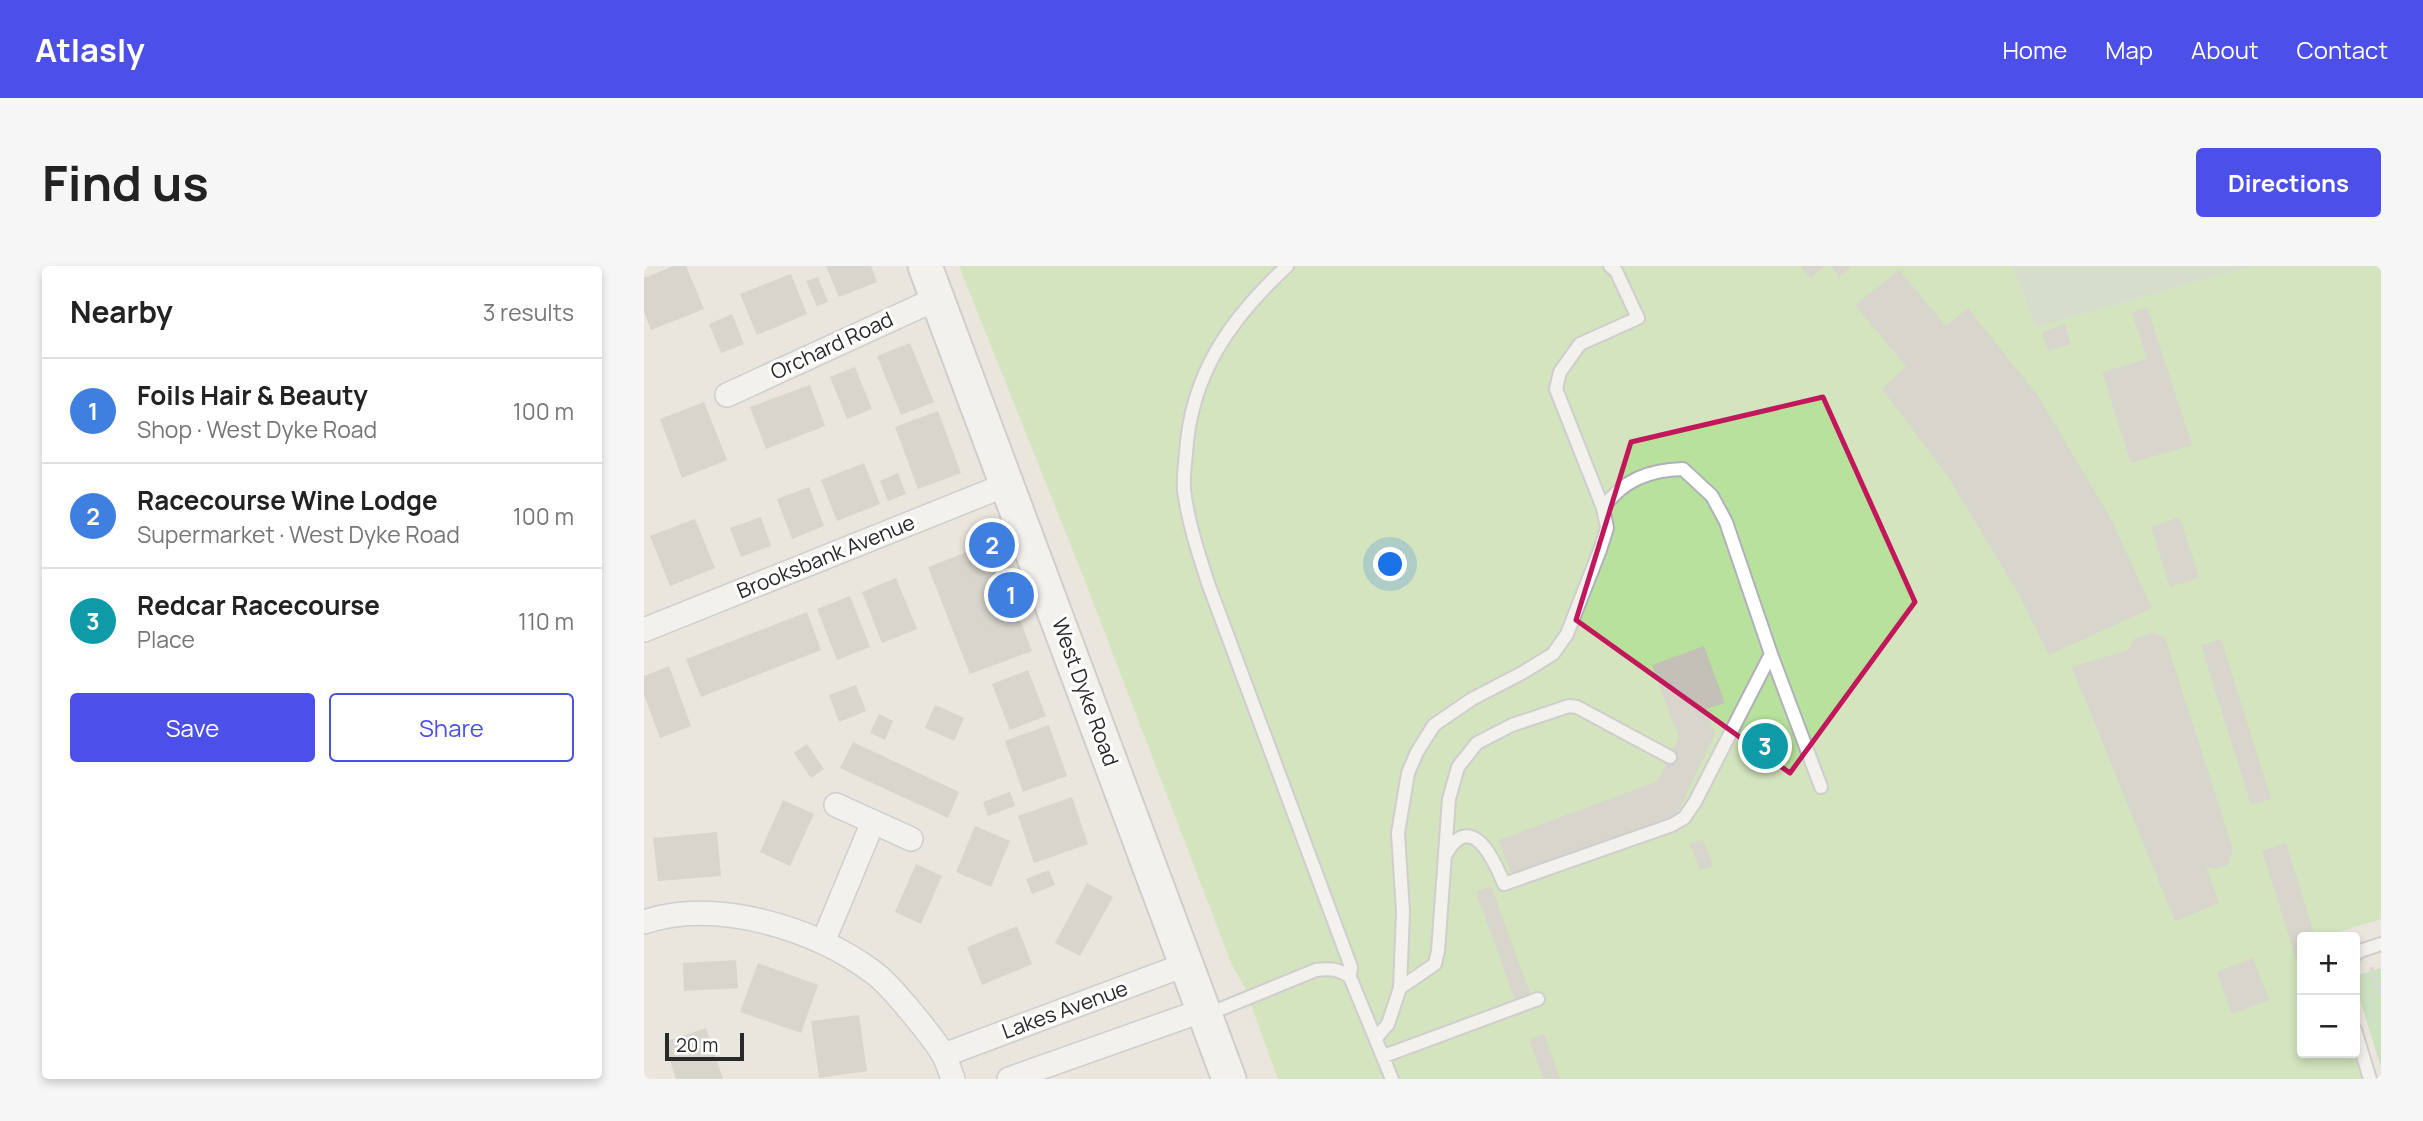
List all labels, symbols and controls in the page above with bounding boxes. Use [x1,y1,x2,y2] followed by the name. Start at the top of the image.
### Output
[35,27,145,72] text: Atlasly
[2002,33,2067,66] text: Home
[2105,33,2153,66] text: Map
[2191,33,2259,66] text: About
[2297,33,2388,66] text: Contact
[2196,148,2381,217] button: Directions
[42,149,209,216] text: Find us
[70,291,173,332] text: Nearby
[483,296,574,328] text: 3 results
[766,304,897,386] street label: Orchard Road
[137,377,368,413] text: Foils Hair & Beauty
[88,395,98,427] text: 1
[513,395,574,427] text: 100 m
[137,413,377,445] text: Shop · West Dyke Road
[137,482,438,518] text: Racecourse Wine Lodge
[86,500,100,532] text: 2
[513,500,574,532] text: 100 m
[733,508,919,605] street label: Brooksbank Avenue
[137,518,460,550] text: Supermarket · West Dyke Road
[969,519,1015,571] pin: 2
[1373,547,1407,581] your location
[988,569,1034,621] pin: 1
[137,587,380,623] text: Redcar Racecourse
[86,605,100,637] text: 3
[518,605,574,637] text: 110 m
[1046,614,1126,770] street label: West Dyke Road
[137,623,195,655] text: Place
[70,693,315,762] button: Save
[329,693,574,762] button: Share
[1742,720,1788,772] pin: 3
[2297,932,2360,1058] map controls
[2297,932,2360,995] button: +
[998,973,1131,1045] street label: Lakes Avenue
[2297,995,2360,1058] button: −
[665,1030,744,1062] scale bar
[676,1032,718,1058] text: 20 m

